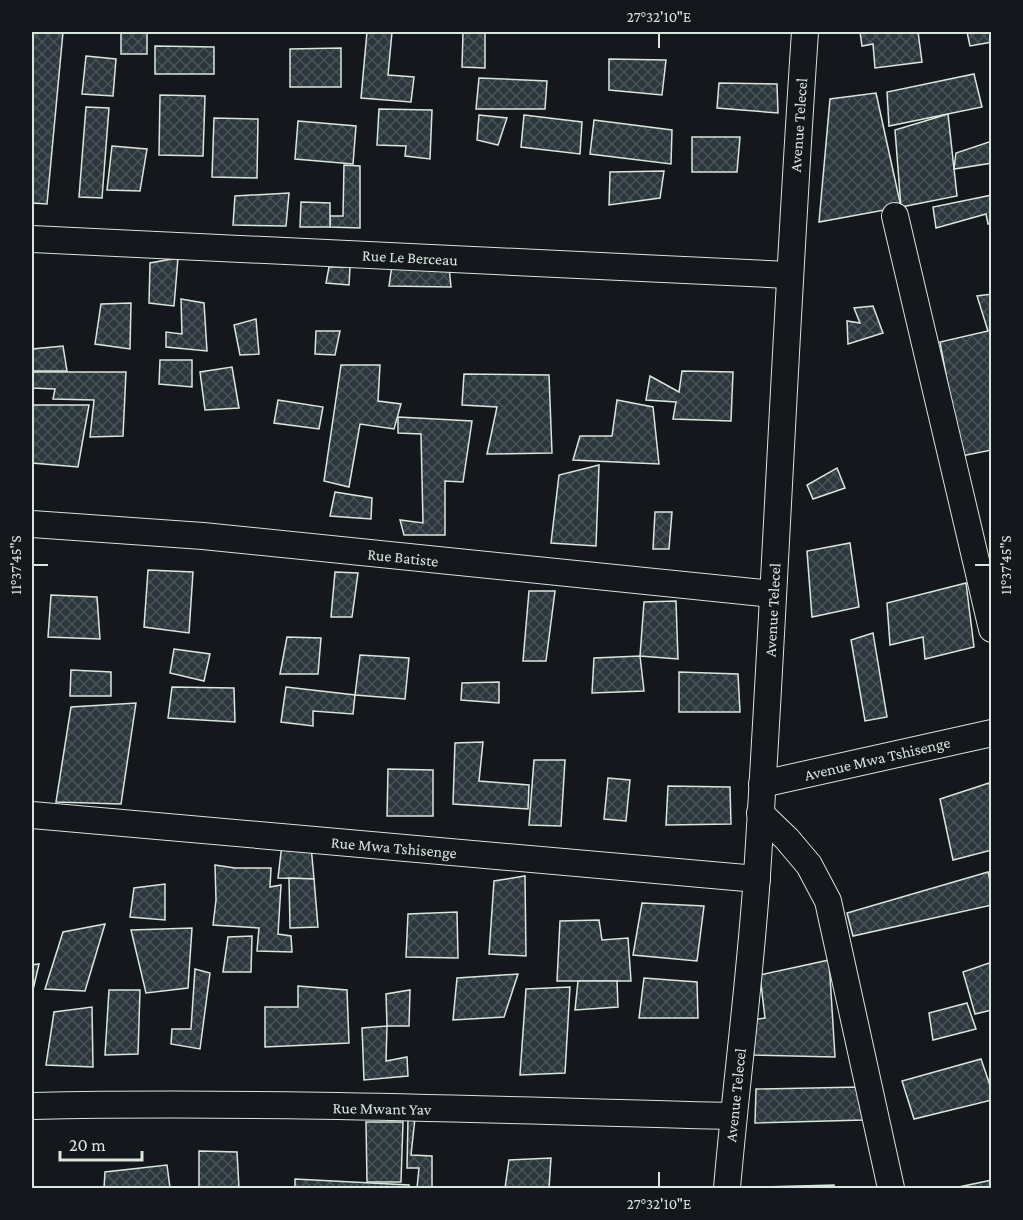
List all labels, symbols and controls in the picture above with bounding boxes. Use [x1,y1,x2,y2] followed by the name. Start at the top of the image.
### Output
[627,9,691,25] text: 27°32'10"E
[787,77,810,173] street label: Avenue Telecel
[362,247,459,269] street label: Rue Le Berceau
[8,535,24,595] text: 11°37'45"S
[998,535,1014,595] text: 11°37'45"S
[367,545,439,570] street label: Rue Batiste
[762,563,783,658] street label: Avenue Telecel
[803,733,952,785] street label: Avenue Mwa Tshisenge
[330,834,458,862] street label: Rue Mwa Tshisenge
[722,1047,749,1143] street label: Avenue Telecel
[333,1099,432,1118] street label: Rue Mwant Yav
[60,1124,142,1162] scale bar
[69,1135,106,1155] text: 20 m
[627,1196,691,1212] text: 27°32'10"E

